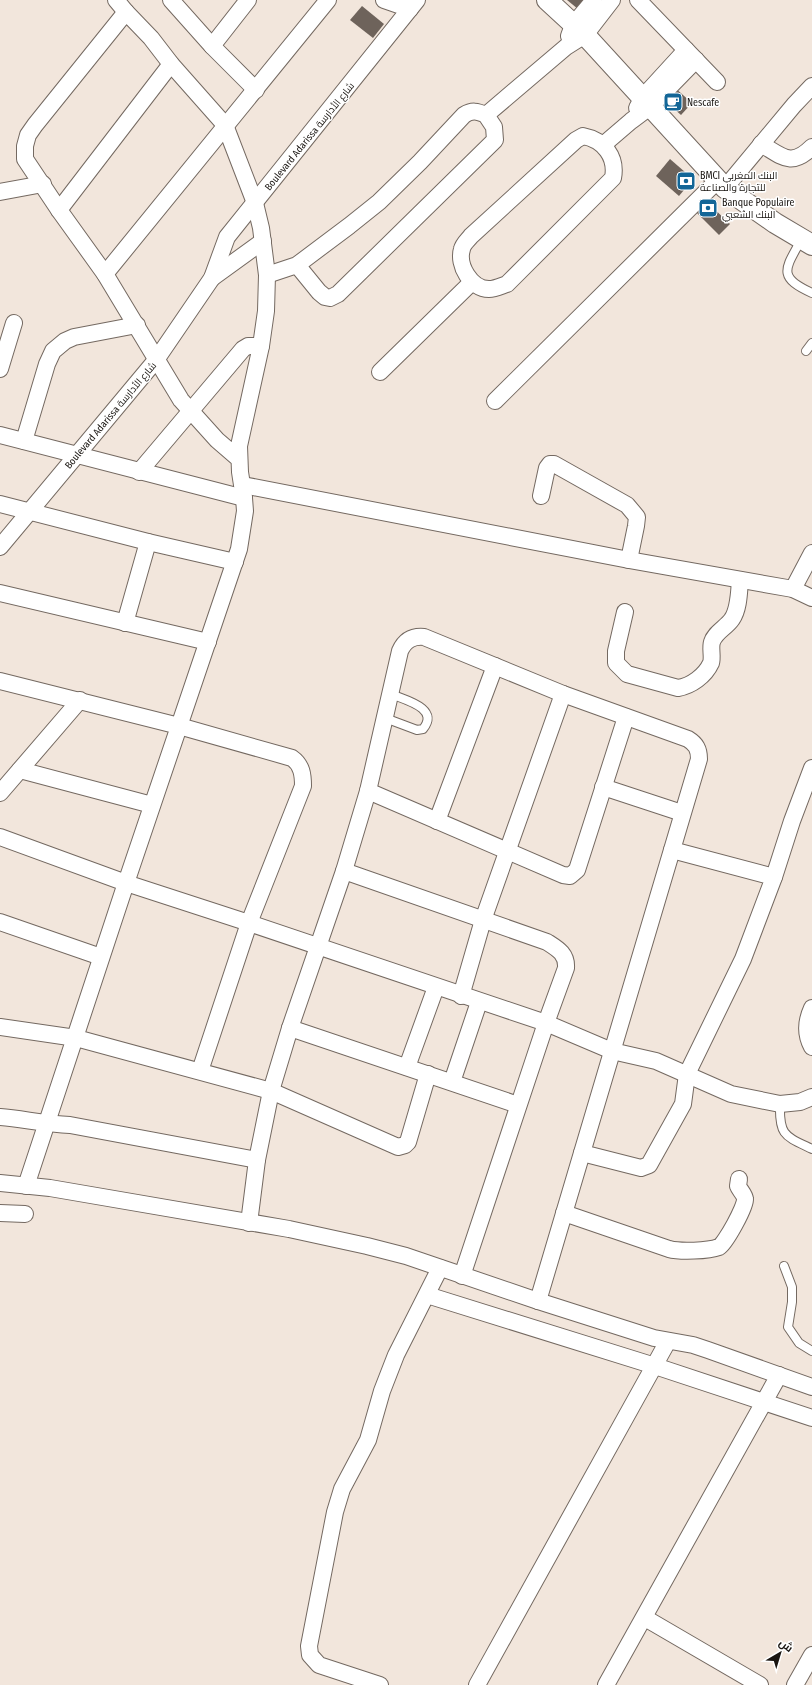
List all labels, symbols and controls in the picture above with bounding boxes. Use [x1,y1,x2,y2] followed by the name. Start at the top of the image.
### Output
[262,80,357,193] street label: Boulevard Adarissa شارع الأدارسة
[662,91,684,113] cafe icon: Nescafe
[687,97,719,109] place label: Nescafe
[675,170,697,192] bank icon: BMCI البنك المغربي للتجارة والصناعة
[700,170,777,194] place label: BMCI البنك المغربي للتجارة والصناعة
[697,197,719,219] bank icon: Banque Populaire البنك الشعبي
[722,197,794,222] place label: Banque Populaire البنك الشعبي
[63,360,159,472] street label: Boulevard Adarissa شارع الأدارسة
[760,1633,800,1673] north arrow
[776,1636,795,1655] text: ش

